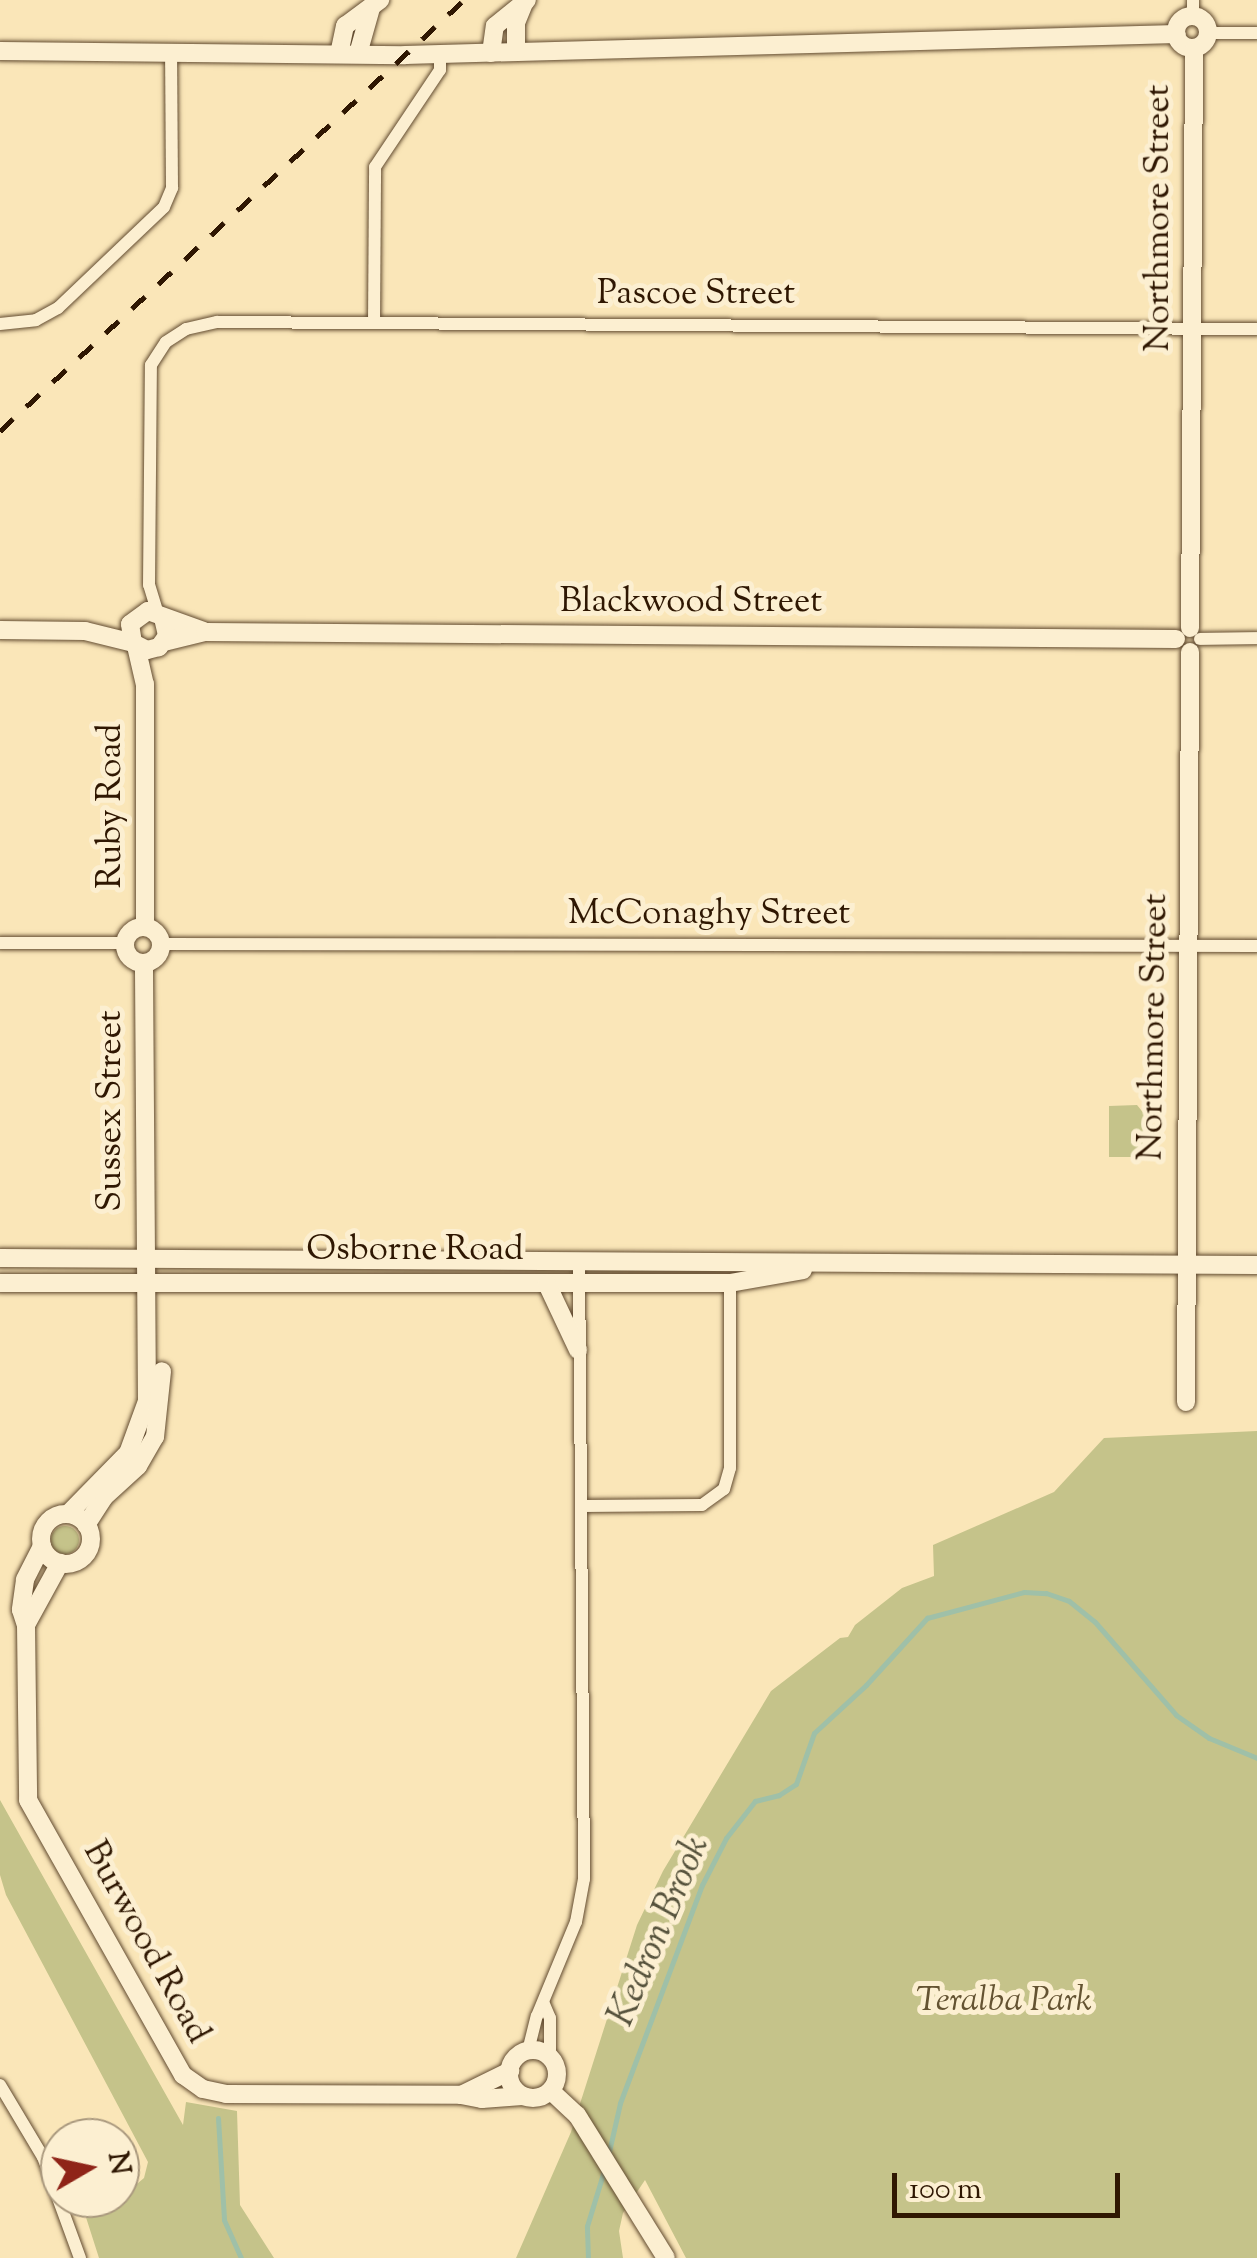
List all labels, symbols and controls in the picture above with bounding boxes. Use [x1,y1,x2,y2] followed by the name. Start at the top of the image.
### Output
[1139,84,1181,352] street label: Northmore Street
[597,274,795,316] street label: Pascoe Street
[560,582,822,624] street label: Blackwood Street
[91,723,133,889] street label: Ruby Road
[1132,893,1178,1161] street label: Northmore Street
[568,894,850,936] street label: McConaghy Street
[91,1010,133,1212] street label: Sussex Street
[306,1230,524,1272] street label: Osborne Road
[601,1830,721,2034] water label: Kedron Brook
[72,1835,218,2051] street label: Burwood Road
[916,1981,1092,2023] park label: Teralba Park
[40,2118,140,2218] north arrow
[96,2149,139,2178] text: N
[897,2153,1124,2215] scale bar
[909,2169,982,2212] text: 100 m

